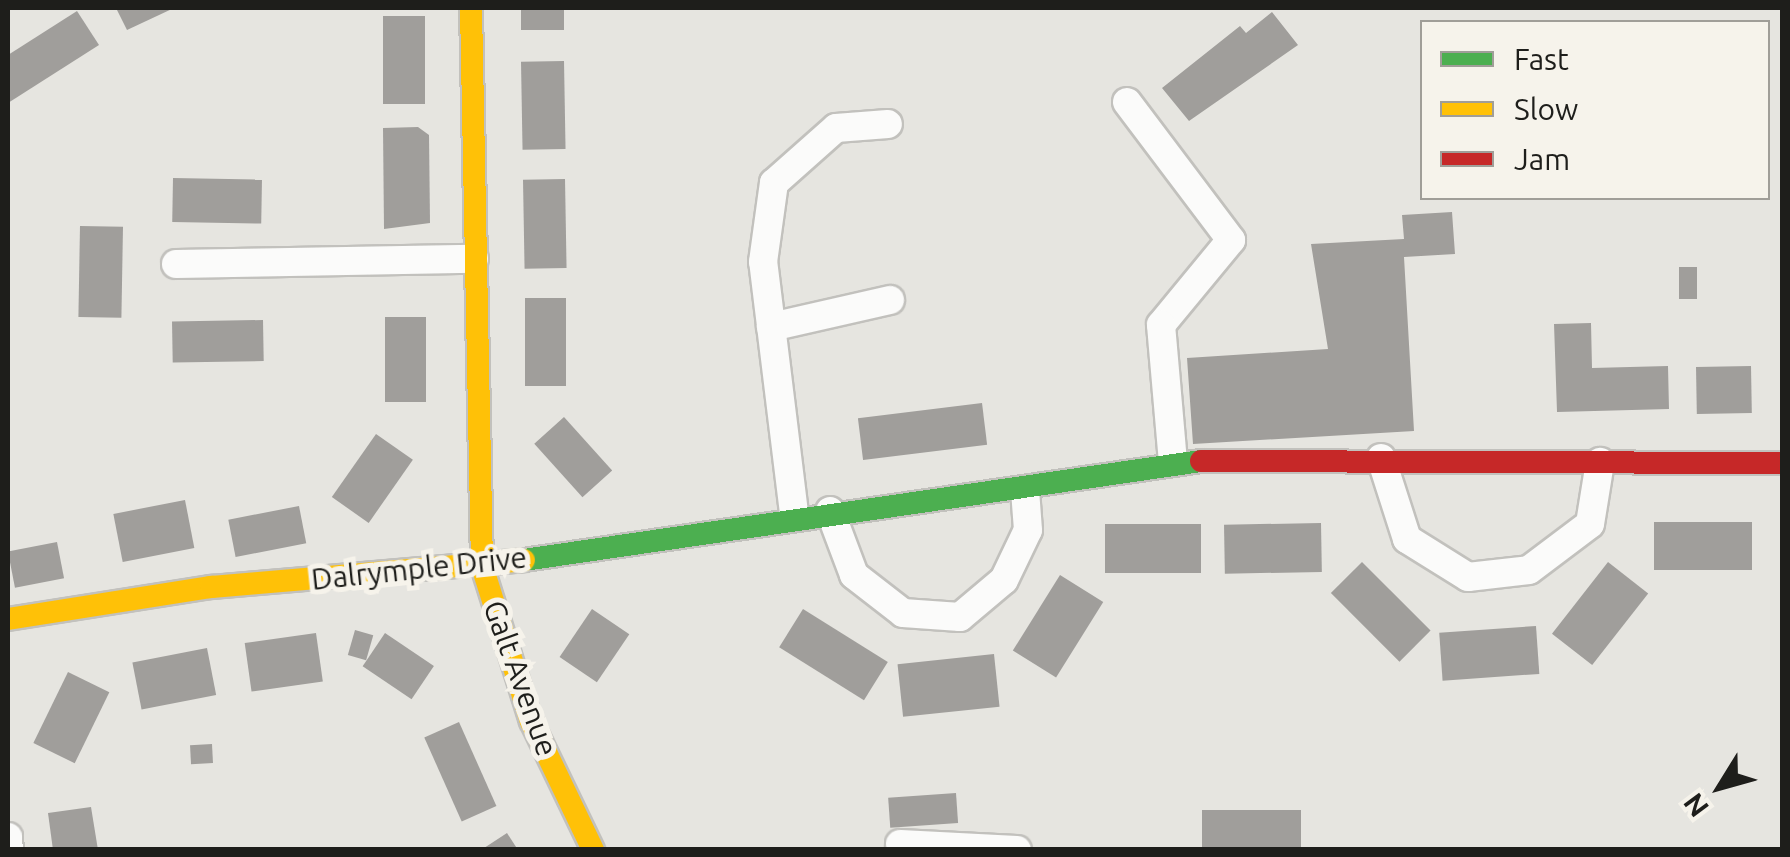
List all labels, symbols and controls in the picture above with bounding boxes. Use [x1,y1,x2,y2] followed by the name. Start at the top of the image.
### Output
[1420,20,1770,200] legend
[1514,42,1569,76] text: Fast
[1514,92,1578,126] text: Slow
[1514,142,1570,176] text: Jam
[309,539,529,597] street label: Dalrymple Drive
[476,595,566,761] street label: Galt Avenue
[1670,737,1770,837] north arrow
[1677,788,1714,823] text: N

